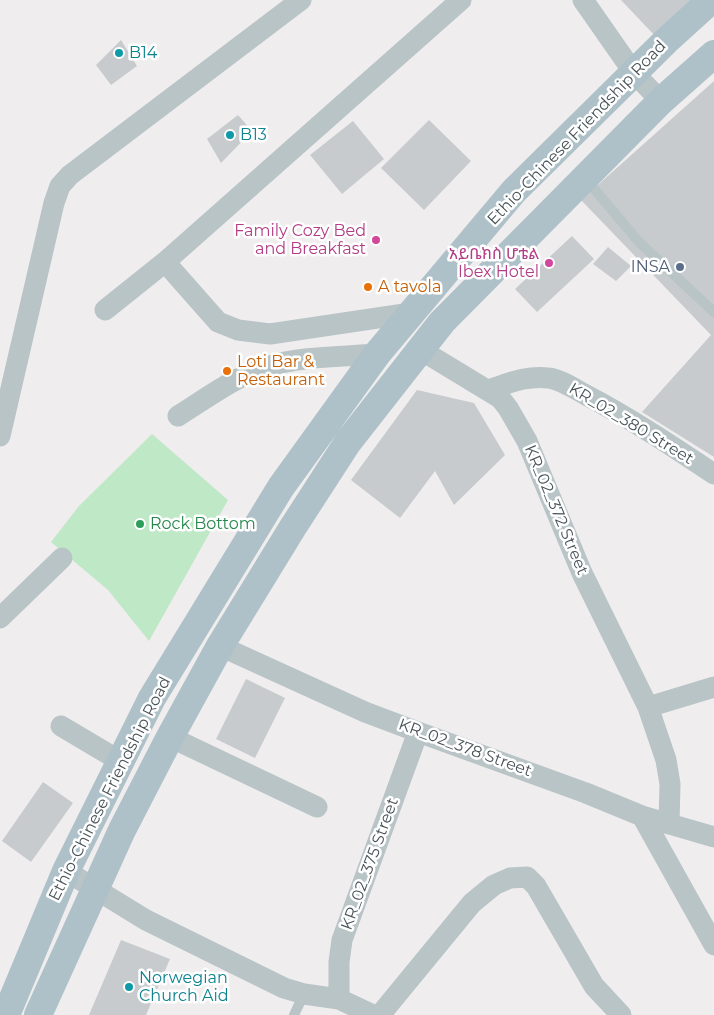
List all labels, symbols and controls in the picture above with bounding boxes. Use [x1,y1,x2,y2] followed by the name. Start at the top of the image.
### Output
[484,37,670,229] street label: Ethio-Chinese Friendship Road
[129,43,157,63] place label: B14
[113,47,125,59] marker: B14
[240,125,267,145] place label: B13
[224,129,236,141] marker: B13
[234,221,366,259] place label: Family Cozy Bed and Breakfast
[370,234,382,246] marker: Family Cozy Bed and Breakfast
[449,244,539,282] place label: አይቤክስ ሆቴል Ibex Hotel
[543,257,555,269] marker: አይቤክስ ሆቴል Ibex Hotel
[631,257,670,277] place label: INSA
[674,261,686,273] marker: INSA
[378,277,441,297] place label: A tavola
[362,281,374,293] marker: A tavola
[237,352,325,390] place label: Loti Bar & Restaurant
[221,365,233,377] marker: Loti Bar & Restaurant
[565,379,697,469] street label: KR_02_380 Street
[520,442,592,578] street label: KR_02_372 Street
[150,514,256,534] place label: Rock Bottom
[134,518,146,530] marker: Rock Bottom
[45,674,175,904] street label: Ethio-Chinese Friendship Road
[396,715,534,781] street label: KR_02_378 Street
[337,795,403,933] street label: KR_02_375 Street
[139,968,229,1006] place label: Norwegian Church Aid
[123,981,135,993] marker: Norwegian Church Aid

